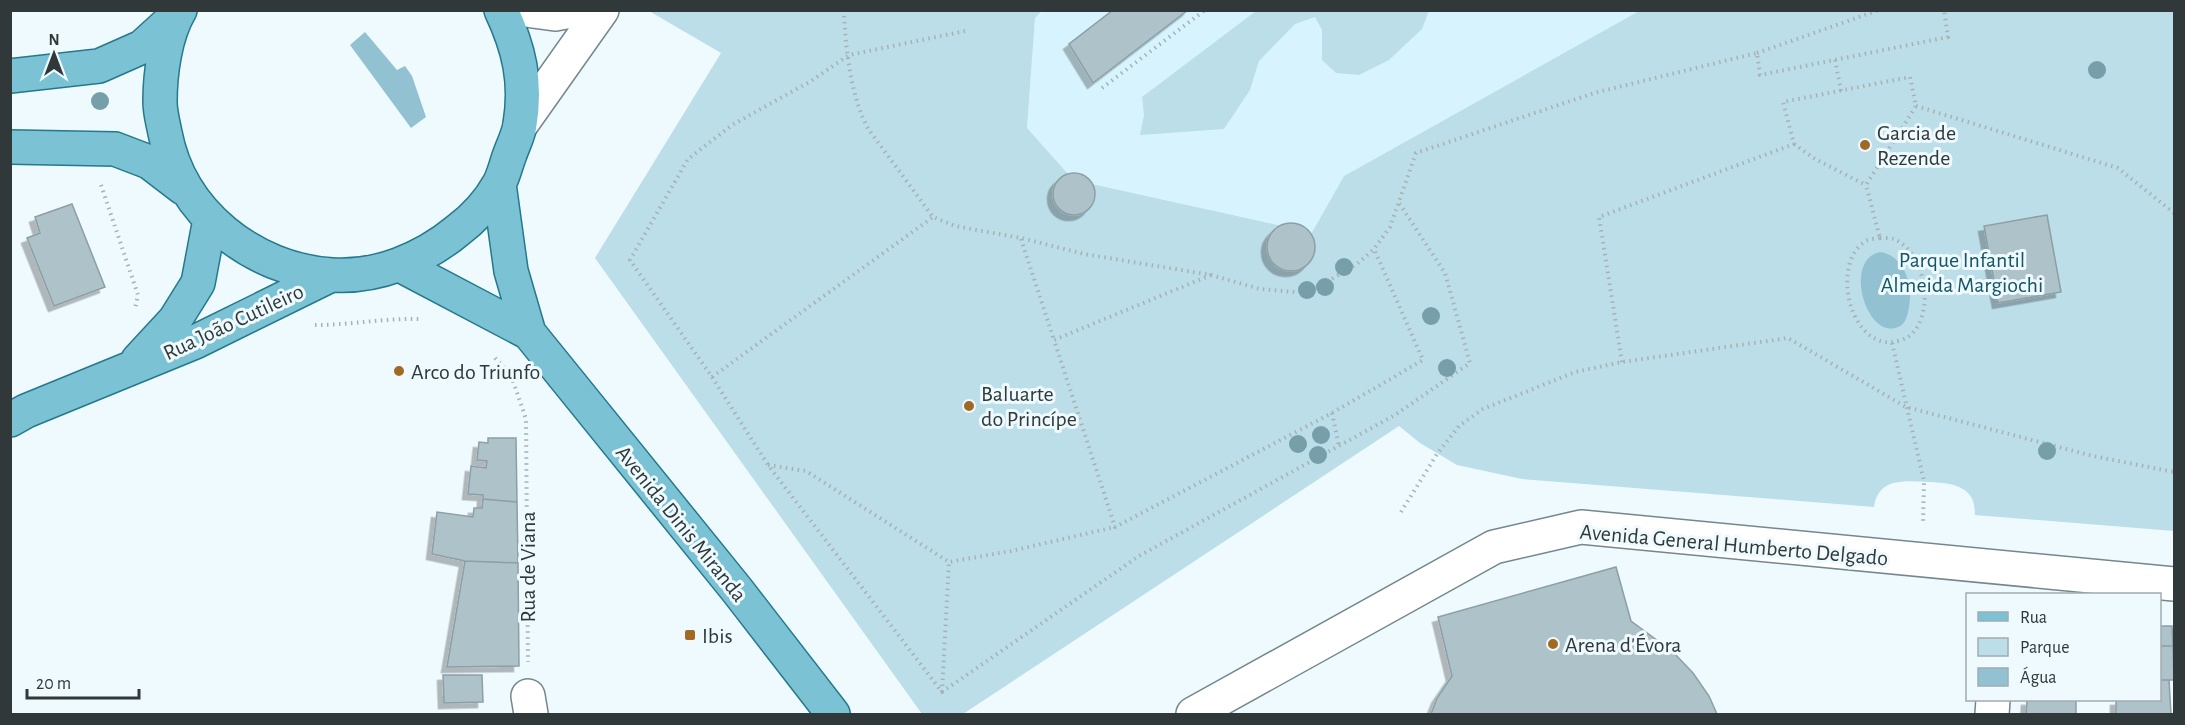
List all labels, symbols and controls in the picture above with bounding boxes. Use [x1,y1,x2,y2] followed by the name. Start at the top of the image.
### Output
[24,24,84,84] north arrow
[48,32,60,48] text: N
[1877,122,1956,169] place label: Garcia de Rezende
[1858,138,1872,152] marker: Garcia de Rezende
[1881,249,2043,296] park label: Parque Infantil Almeida Margiochi
[160,280,307,364] street label: Rua João Cutileiro
[411,361,540,383] place label: Arco do Triunfo
[392,364,406,378] marker: Arco do Triunfo
[981,383,1077,430] place label: Baluarte do Princípe
[962,399,976,413] marker: Baluarte do Princípe
[612,441,751,606] street label: Avenida Dinis Miranda
[517,511,539,623] street label: Rua de Viana
[1579,521,1889,569] street label: Avenida General Humberto Delgado
[1966,593,2161,701] legend
[2020,609,2047,627] text: Rua
[702,625,733,647] place label: Ibis
[683,628,697,642] marker: Ibis
[1565,633,1681,656] place label: Arena d'Évora
[1546,637,1560,651] marker: Arena d'Évora
[2020,639,2069,657] text: Parque
[27,662,140,700] scale bar
[2020,666,2057,687] text: Água
[36,675,71,693] text: 20 m

